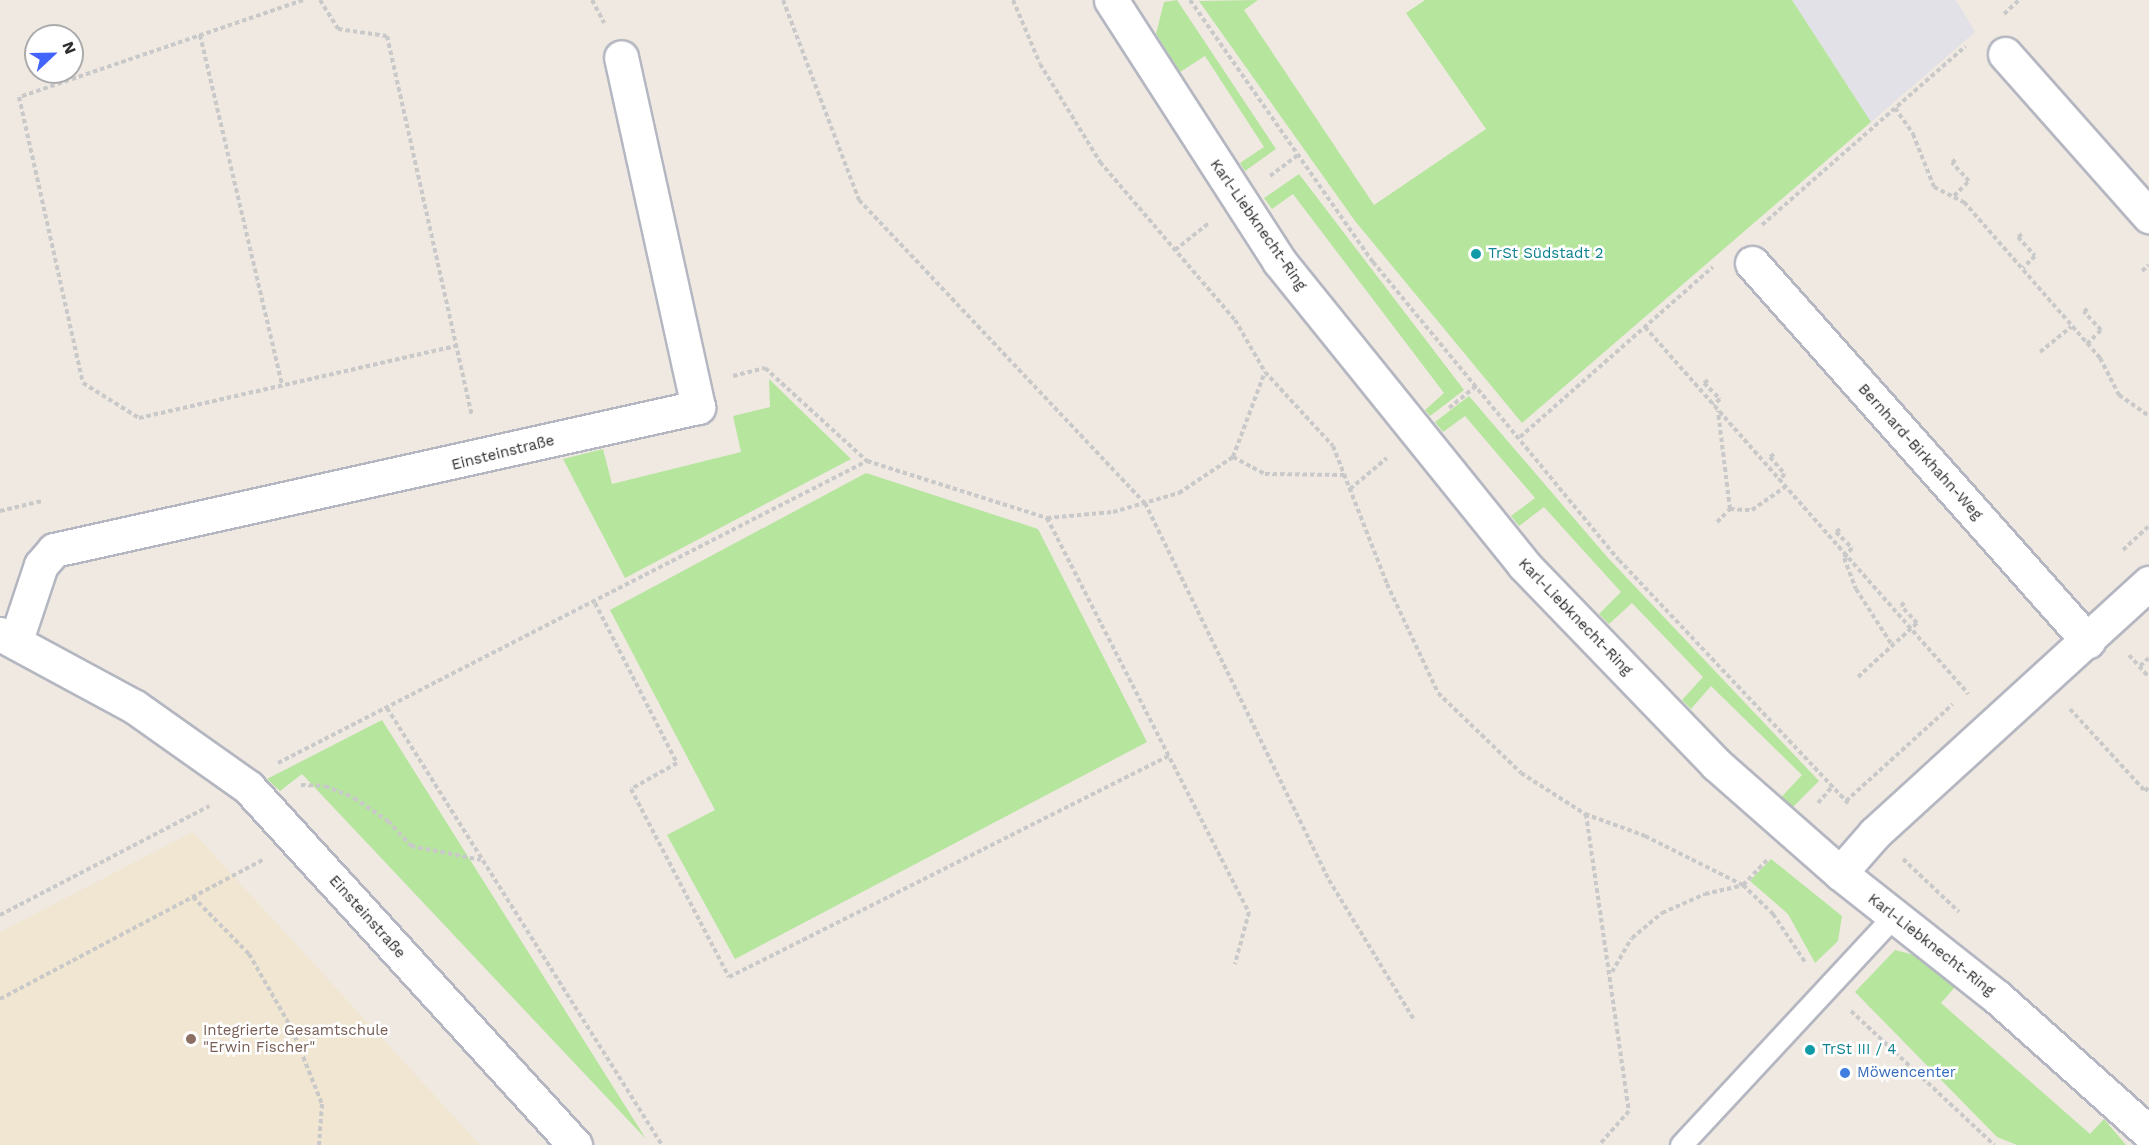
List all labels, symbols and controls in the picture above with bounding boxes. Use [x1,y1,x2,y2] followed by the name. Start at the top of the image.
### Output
[24,24,84,84] north arrow
[58,39,80,57] text: N
[1206,156,1310,294] street label: Karl-Liebknecht-Ring
[1488,245,1604,263] place label: TrSt Südstadt 2
[1469,247,1483,261] marker: TrSt Südstadt 2
[1854,380,1986,524] street label: Bernhard-Birkhahn-Weg
[450,432,556,474] street label: Einsteinstraße
[1514,555,1636,679] street label: Karl-Liebknecht-Ring
[325,872,409,962] street label: Einsteinstraße
[1864,890,1998,1000] street label: Karl-Liebknecht-Ring
[203,1021,388,1056] place label: Integrierte Gesamtschule "Erwin Fischer"
[184,1032,198,1046] marker: Integrierte Gesamtschule "Erwin Fischer"
[1822,1041,1896,1059] place label: TrSt III / 4
[1803,1043,1817,1057] marker: TrSt III / 4
[1857,1064,1956,1082] place label: Möwencenter
[1838,1066,1852,1080] marker: Möwencenter

